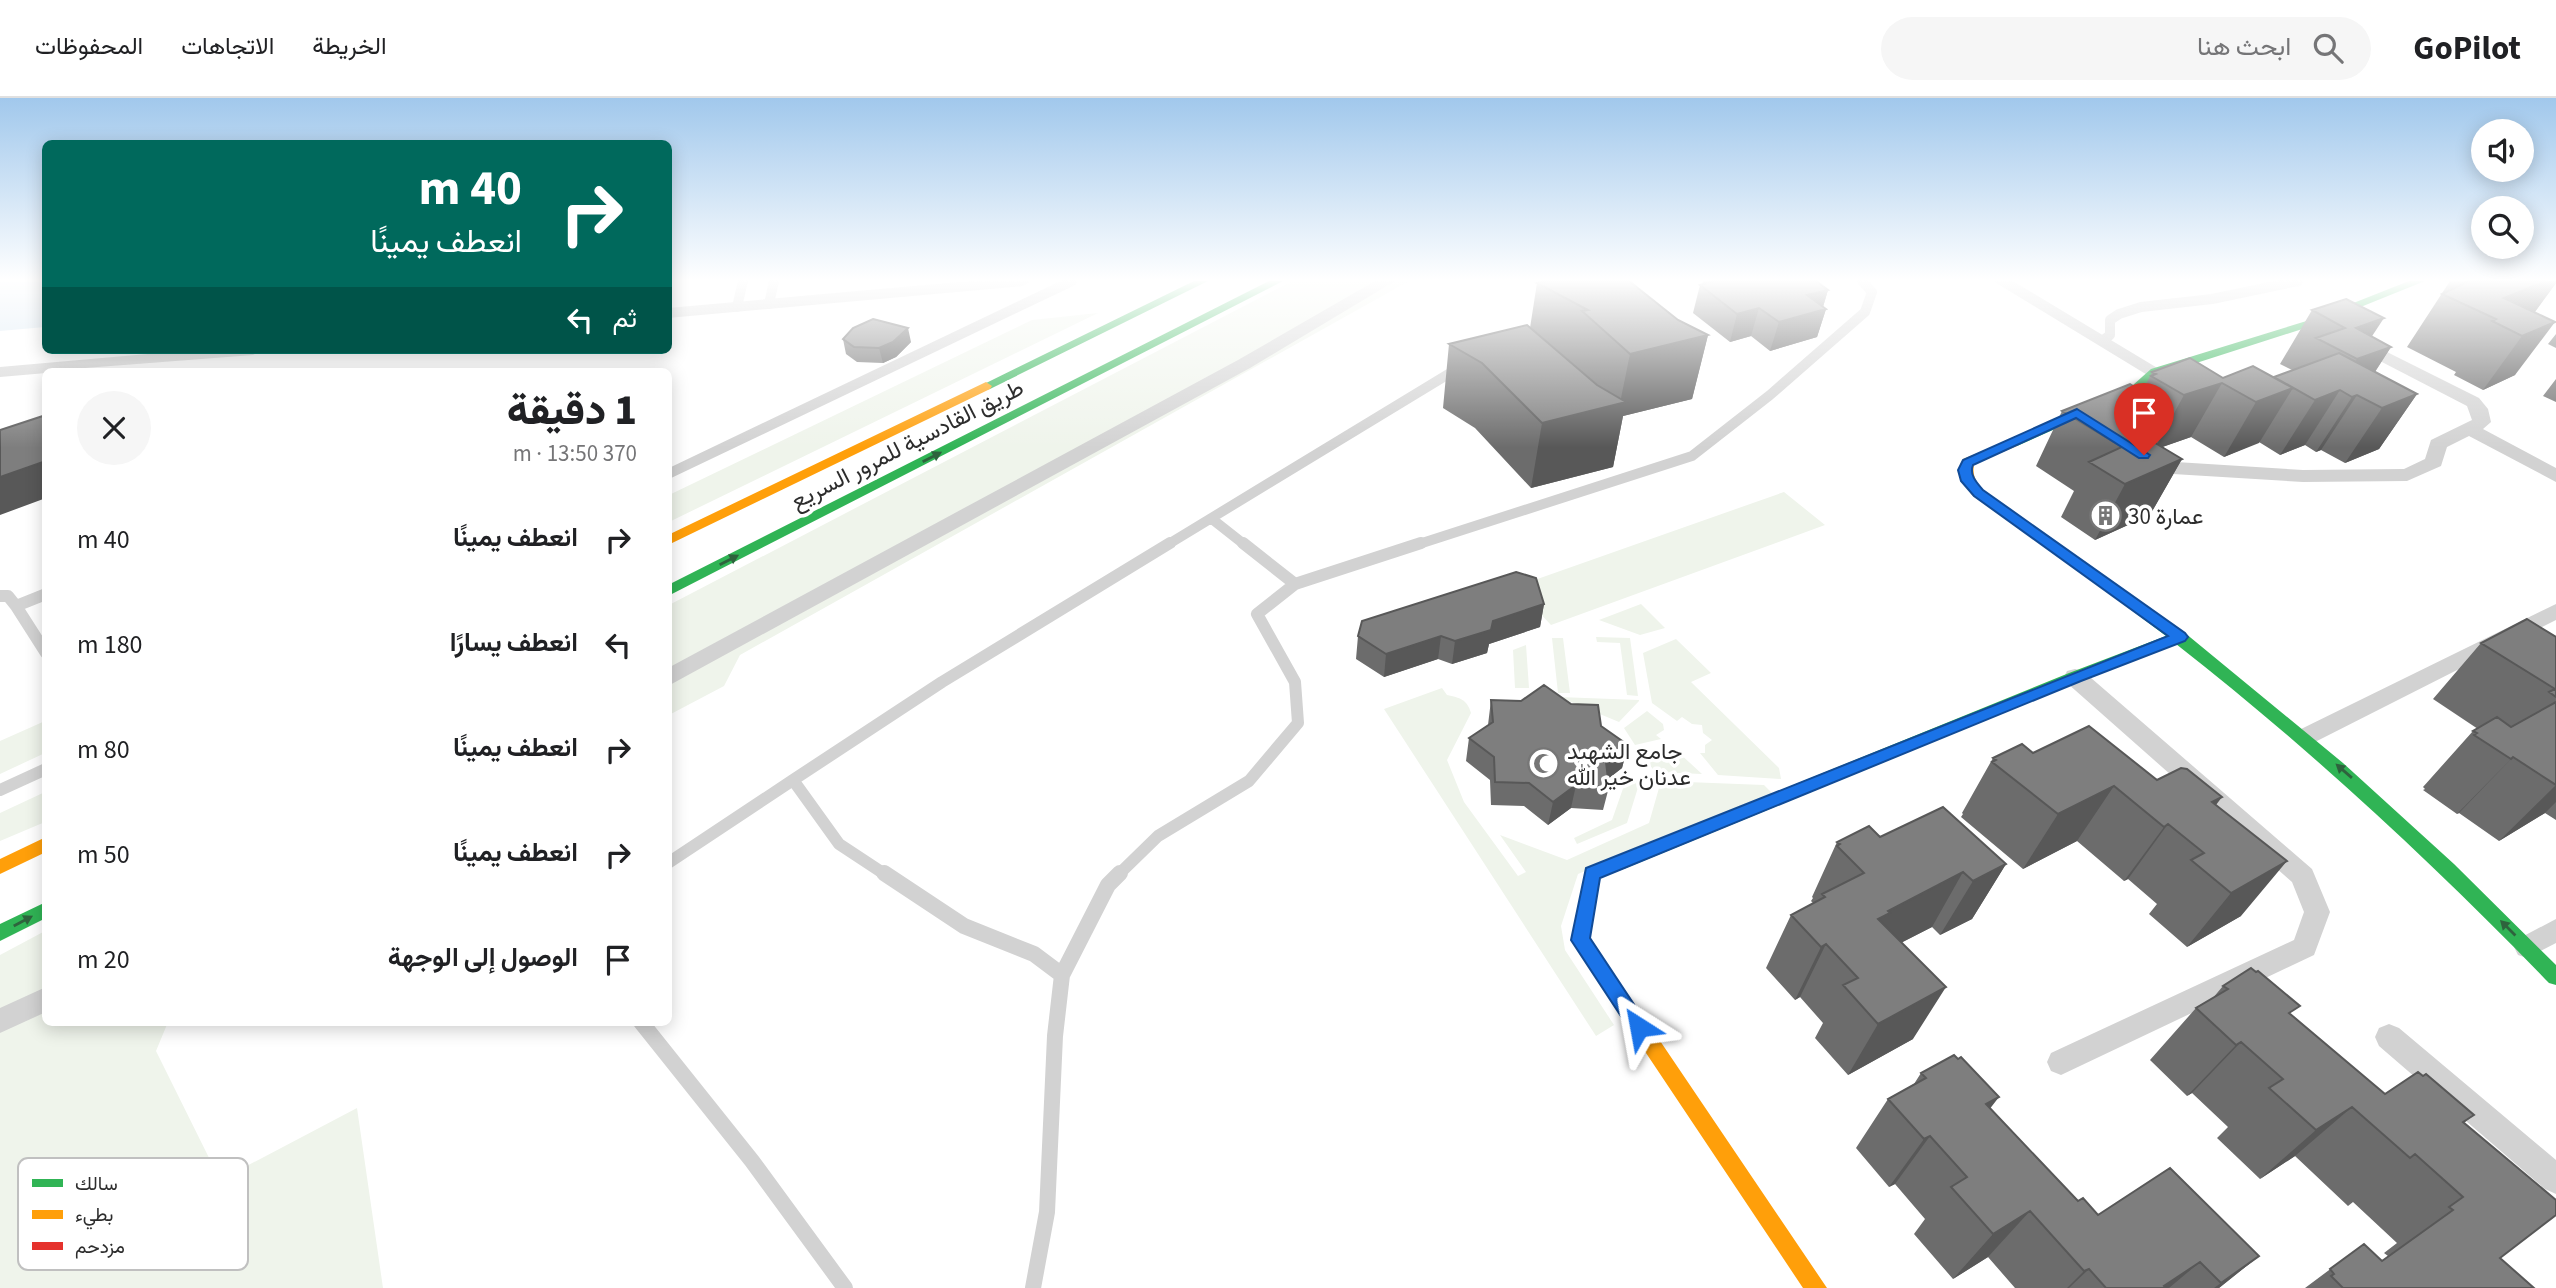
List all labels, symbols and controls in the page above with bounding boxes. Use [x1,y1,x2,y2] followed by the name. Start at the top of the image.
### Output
[1881,17,2371,80] search box
[2413,25,2521,72] text: GoPilot
[2197,28,2291,65] text: ابحث هنا
[35,29,143,64] text: المحفوظات
[181,29,274,64] text: الاتجاهات
[312,29,387,64] text: الخريطة
[2309,29,2347,67] icon: search
[2471,119,2534,259] map controls
[2471,119,2534,182] button: sound
[418,154,522,224] text: 40 m
[546,168,637,259] icon: right
[2471,196,2534,259] button: search
[370,219,522,265] text: انعطف يمينًا
[613,300,637,337] text: ثم
[561,301,599,339] icon: left
[785,371,1029,518] street label: طريق القادسية للمرور السريع
[507,381,637,441] text: 1 دقيقة
[2114,383,2174,455] pin
[77,391,151,465] button: close
[2125,394,2163,432] icon: arrive
[513,437,637,470] text: 370 m · 13:50
[922,451,942,463] one-way arrow
[2088,499,2122,533] building icon: عمارة 30
[2128,500,2203,533] place label: عمارة 30
[453,519,578,556] text: انعطف يمينًا
[77,521,130,558] text: 40 m
[599,521,637,559] icon: right
[719,554,739,565] one-way arrow
[450,624,578,661] text: انعطف يسارًا
[77,626,143,663] text: 180 m
[599,626,637,664] icon: left
[453,729,578,766] text: انعطف يمينًا
[77,731,130,768] text: 80 m
[599,731,637,769] icon: right
[1567,735,1691,794] place label: جامع الشهيد عدنان خير الله
[1527,747,1561,781] mosque icon: جامع الشهيد عدنان خير الله
[2335,763,2353,779] one-way arrow
[453,834,578,871] text: انعطف يمينًا
[77,836,130,873] text: 50 m
[599,836,637,874] icon: right
[13,915,33,926] one-way arrow
[2500,920,2517,937] one-way arrow
[388,939,578,976] text: الوصول إلى الوجهة
[77,941,130,978] text: 20 m
[599,941,637,979] icon: arrive
[1602,990,1676,1064] position arrow
[18,1158,248,1270] legend
[75,1171,118,1198] text: سالك
[75,1202,113,1230] text: بطيء
[75,1234,125,1261] text: مزدحم

